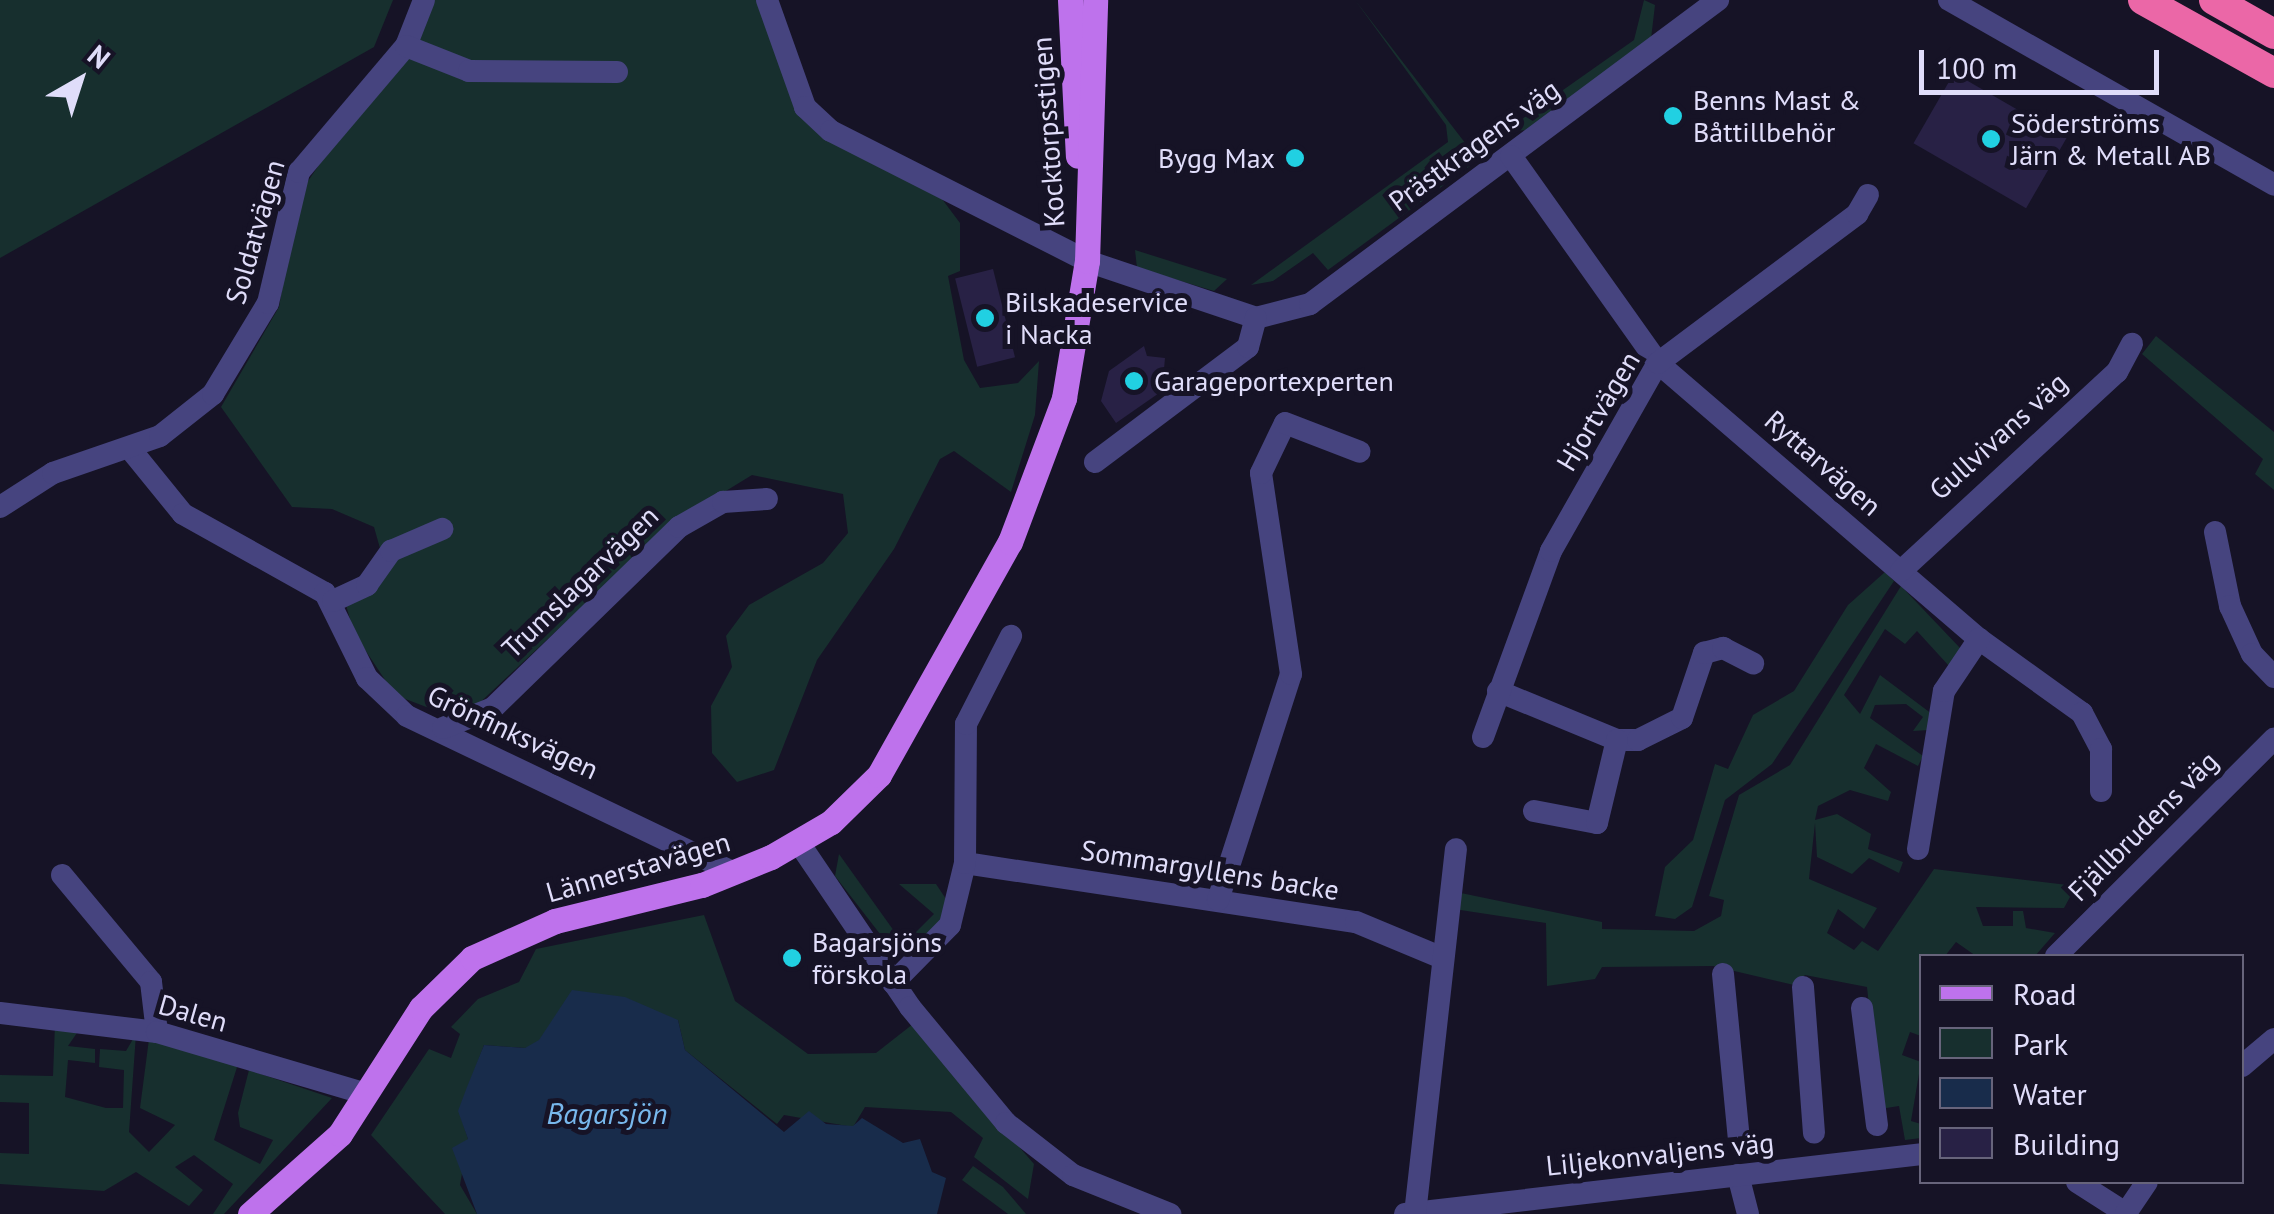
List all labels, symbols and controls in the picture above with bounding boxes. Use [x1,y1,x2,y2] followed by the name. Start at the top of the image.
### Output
[30,30,130,130] north arrow
[1924,30,2164,92] scale bar
[80,36,118,76] text: N
[1025,36,1071,228] street label: Kocktorpsstigen
[1936,48,2017,87] text: 100 m
[1382,72,1566,218] street label: Prästkragens väg
[1693,83,1861,149] place label: Benns Mast & Båttillbehör
[1662,105,1684,127] marker: Benns Mast & Båttillbehör
[2011,106,2212,172] place label: Söderströms Järn & Metall AB
[1980,128,2002,150] marker: Söderströms Järn & Metall AB
[1158,141,1275,175] place label: Bygg Max
[1284,147,1306,169] marker: Bygg Max
[218,156,292,308] street label: Soldatvägen
[1005,285,1188,351] place label: Bilskadeservice i Nacka
[974,307,996,329] marker: Bilskadeservice i Nacka
[1549,345,1647,477] street label: Hjortvägen
[1154,364,1394,398] place label: Garageportexperten
[1922,365,2074,507] street label: Gullvivans väg
[1123,370,1145,392] marker: Garageportexperten
[1758,403,1888,523] street label: Ryttarvägen
[495,499,665,665] street label: Trumslagarvägen
[422,678,604,786] street label: Grönfinksvägen
[2061,744,2225,908] street label: Fjällbrudens väg
[542,825,734,909] street label: Lännerstavägen
[1079,833,1341,907] street label: Sommargyllens backe
[812,925,942,991] place label: Bagarsjöns förskola
[781,947,803,969] marker: Bagarsjöns förskola
[1919,954,2244,1184] legend
[2013,974,2077,1013] text: Road
[155,987,231,1039] street label: Dalen
[2013,1024,2068,1063] text: Park
[2013,1074,2087,1113] text: Water
[547,1095,667,1131] water label: Bagarsjön
[2013,1124,2120,1163] text: Building
[1544,1125,1776,1183] street label: Liljekonvaljens väg

